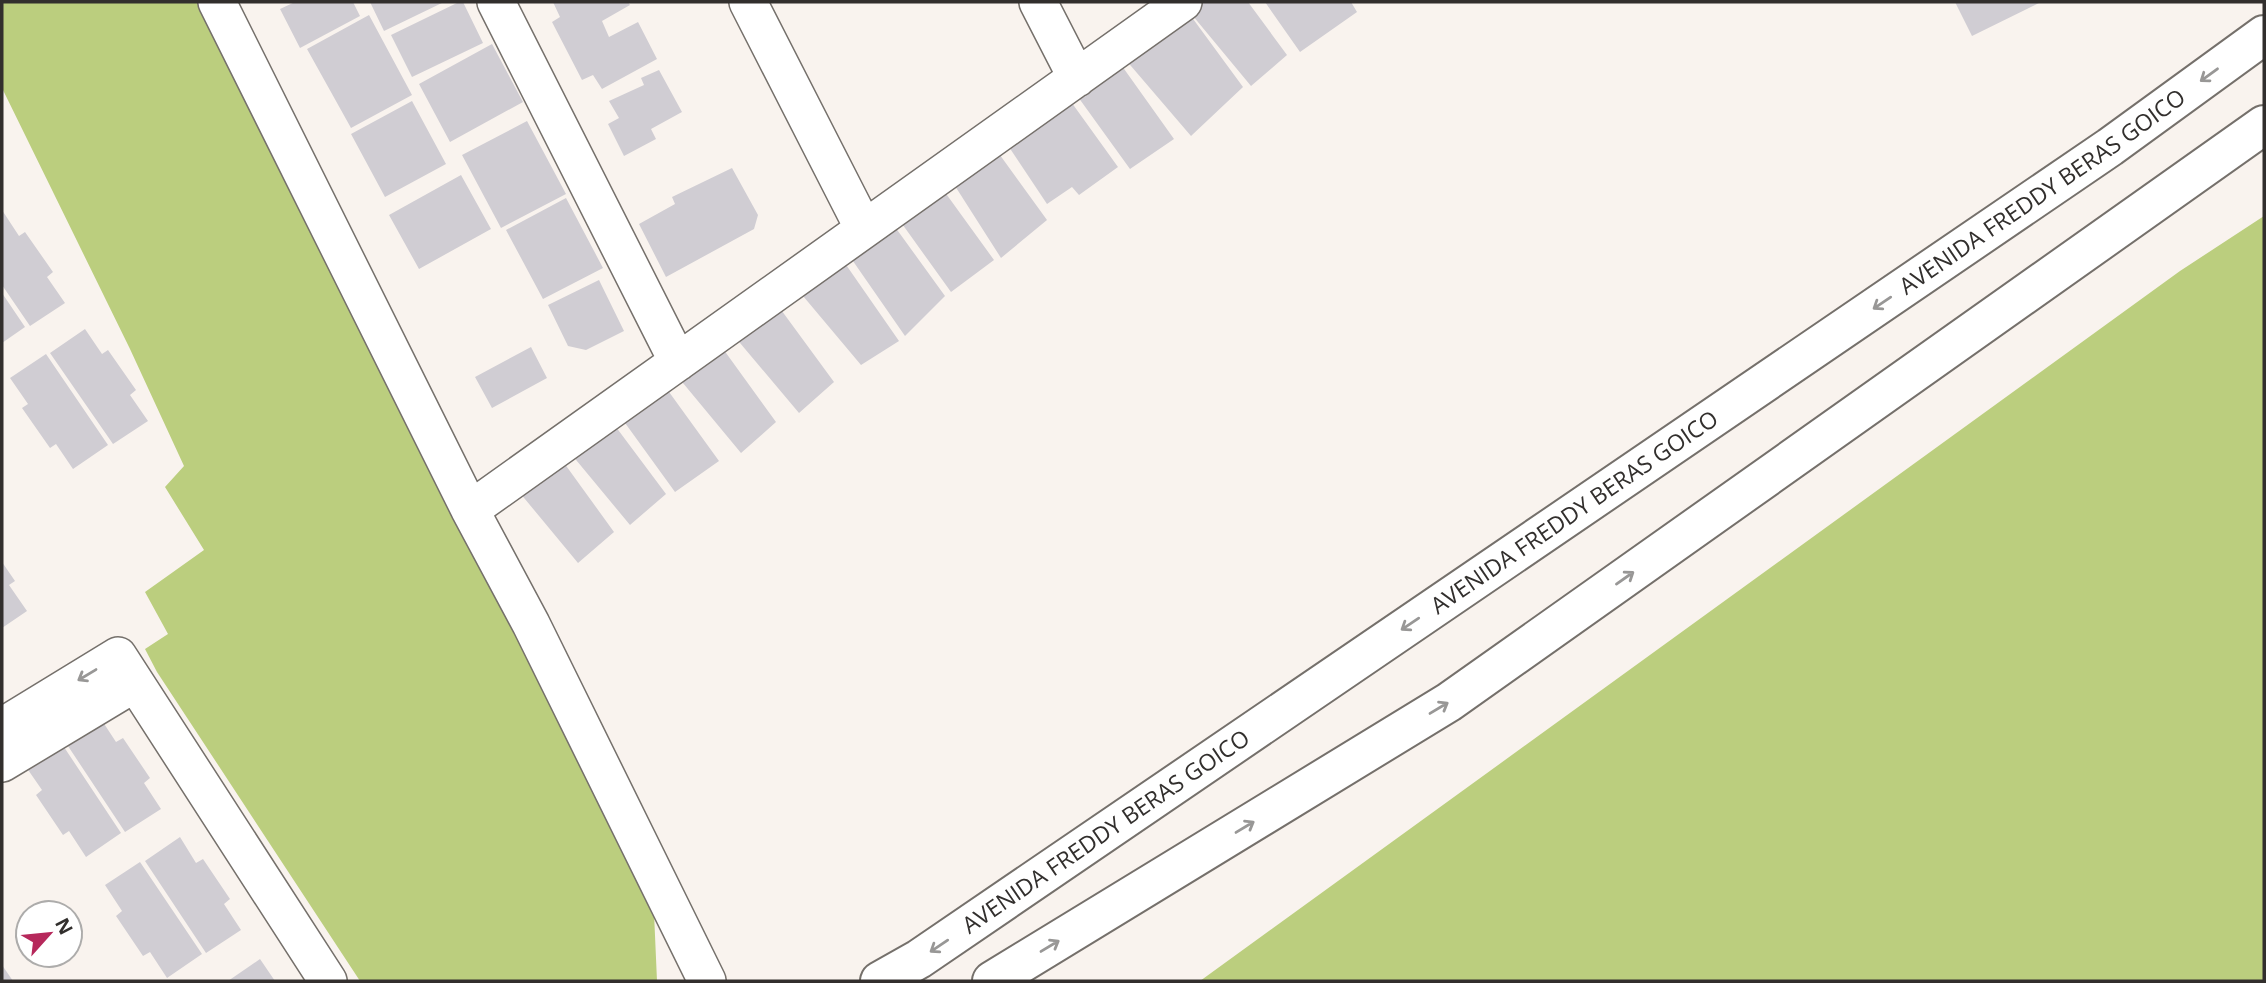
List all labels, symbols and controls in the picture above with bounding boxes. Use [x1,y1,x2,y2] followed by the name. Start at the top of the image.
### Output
[2200,68,2219,82] one-way arrow
[1892,81,2191,301] street label: AVENIDA FREDDY BERAS GOICO
[1872,296,1892,310] one-way arrow
[1424,402,1724,621] street label: AVENIDA FREDDY BERAS GOICO
[1615,570,1634,585] one-way arrow
[1401,617,1420,631] one-way arrow
[78,667,97,682] one-way arrow
[1428,701,1448,715] one-way arrow
[955,721,1255,940] street label: AVENIDA FREDDY BERAS GOICO
[1234,820,1254,834] one-way arrow
[14,899,84,969] north arrow
[49,913,79,939] text: N
[1040,938,1060,952] one-way arrow
[930,939,949,953] one-way arrow

